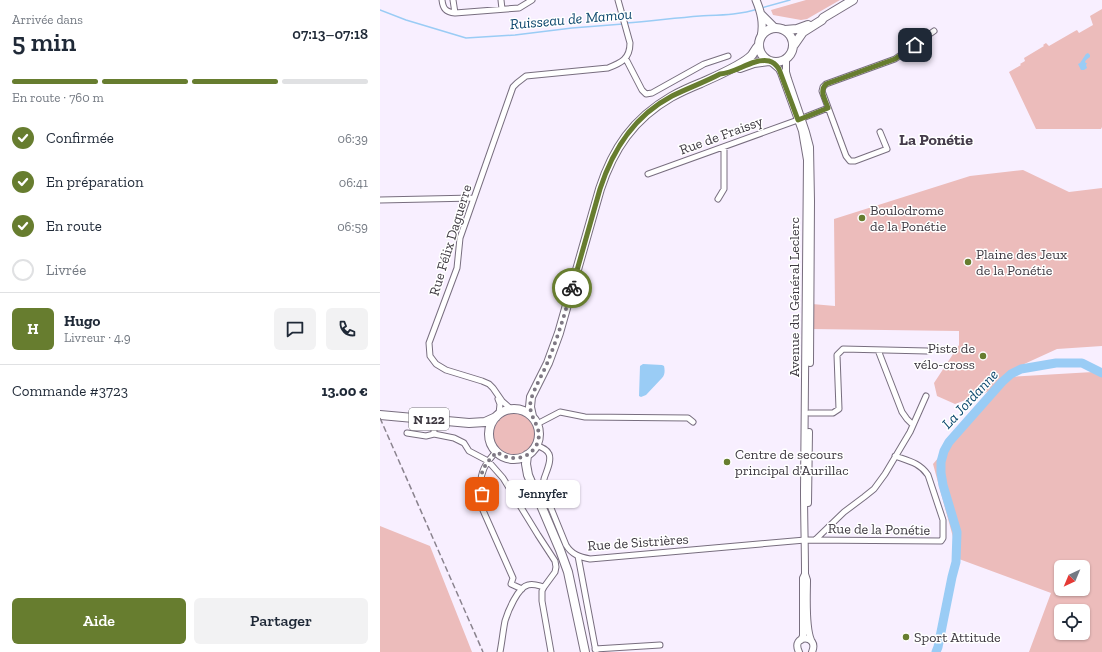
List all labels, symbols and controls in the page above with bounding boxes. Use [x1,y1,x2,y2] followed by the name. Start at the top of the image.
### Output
[509,5,633,33] water label: Ruisseau de Mamou
[12,12,83,27] text: Arrivée dans
[292,25,368,43] text: 07:13–07:18
[12,26,76,58] text: 5 min
[898,28,932,62] pin
[904,34,926,56] icon: home
[12,90,104,105] text: En route · 760 m
[677,112,766,158] street label: Rue de Fraissy
[12,127,34,149] icon: check
[46,129,114,147] text: Confirmée
[899,130,973,149] district label: La Ponétie
[337,131,368,146] text: 06:39
[12,171,34,193] icon: check
[46,173,144,191] text: En préparation
[339,175,368,190] text: 06:41
[425,182,476,298] street label: Rue Félix Daguerre
[870,202,947,235] place label: Boulodrome de la Ponétie
[857,213,867,223] marker: Boulodrome de la Ponétie
[12,215,34,237] icon: check
[46,217,102,235] text: En route
[786,217,803,377] street label: Avenue du Général Leclerc
[337,219,368,234] text: 06:59
[976,246,1067,279] place label: Plaine des Jeux de la Ponétie
[963,257,973,267] marker: Plaine des Jeux de la Ponétie
[46,261,86,279] text: Livrée
[552,268,592,308] courier
[561,277,583,299] icon: bike
[274,308,316,350] button: chat
[326,308,368,350] button: phone
[64,312,100,330] text: Hugo
[27,320,39,338] text: H
[64,330,131,345] text: Livreur · 4.9
[914,340,975,373] place label: Piste de vélo-cross
[978,351,988,361] marker: Piste de vélo-cross
[938,366,1002,432] water label: La Jordanne
[12,382,128,400] text: Commande #3723
[322,382,368,400] text: 13.00 €
[409,408,449,430] road number: N 122
[735,446,849,479] place label: Centre de secours principal d'Aurillac
[722,457,732,467] marker: Centre de secours principal d'Aurillac
[465,477,499,511] pin
[506,480,580,508] callout: Jennyfer
[471,483,493,505] icon: bag
[518,486,568,501] text: Jennyfer
[828,520,931,539] street label: Rue de la Ponétie
[587,530,689,555] street label: Rue de Sistrières
[1054,560,1090,596] north arrow
[1054,560,1090,640] map controls
[12,598,186,644] button: Aide
[194,598,368,644] button: Partager
[1054,604,1090,640] button: locate
[914,629,1001,646] place label: Sport Attitude
[901,632,911,642] marker: Sport Attitude

